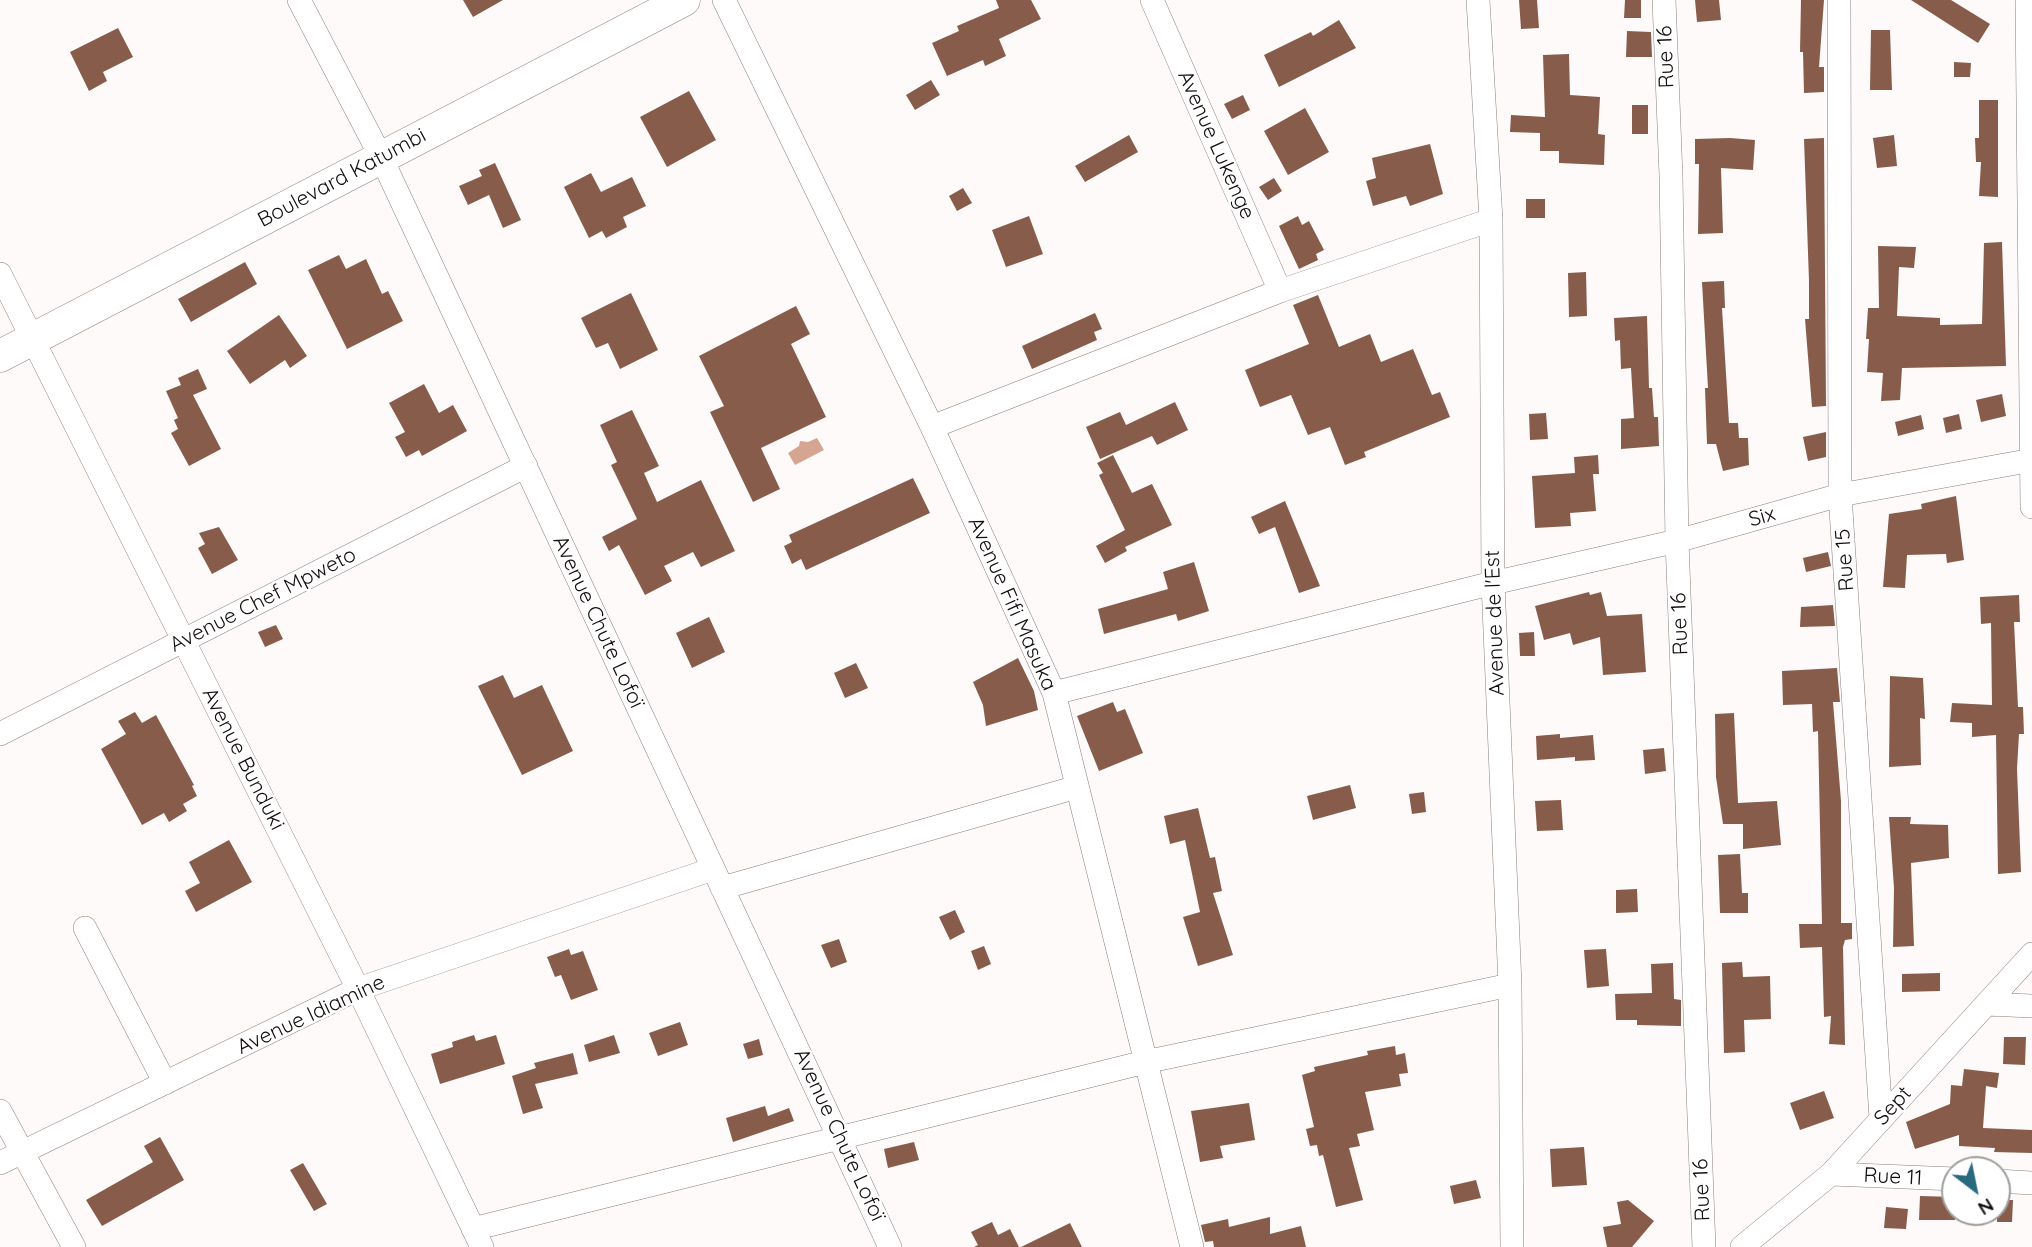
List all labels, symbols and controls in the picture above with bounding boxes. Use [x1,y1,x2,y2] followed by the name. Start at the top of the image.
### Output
[1652,25,1680,89] street label: Rue 16
[1172,67,1260,223] street label: Avenue Lukenge
[254,123,430,233] street label: Boulevard Katumbi
[1746,501,1778,533] street label: Six
[962,513,1062,695] street label: Avenue Fifi Masuka
[1830,528,1860,592] street label: Rue 15
[547,532,649,712] street label: Avenue Chute Lofoï
[166,542,360,658] street label: Avenue Chef Mpweto
[1480,550,1510,696] street label: Avenue de l'Est
[1666,592,1694,656] street label: Rue 16
[196,684,290,834] street label: Avenue Bunduki
[233,970,389,1060] street label: Avenue Idiamine
[788,1045,890,1225] street label: Avenue Chute Lofoï
[1869,1081,1917,1131] street label: Sept
[1941,1156,2011,1226] north arrow
[1688,1158,1716,1222] street label: Rue 16
[1863,1163,1923,1191] street label: Rue 11
[1974,1193,1998,1221] text: N

